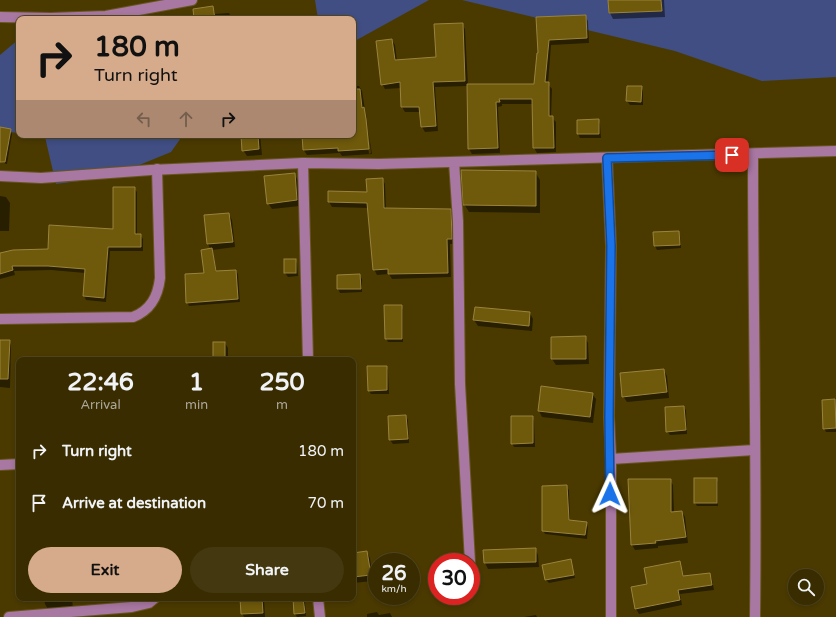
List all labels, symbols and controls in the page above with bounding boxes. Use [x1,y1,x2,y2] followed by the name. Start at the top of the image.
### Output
[94,30,180,64] text: 180 m
[28,32,80,84] icon: right
[94,64,178,86] text: Turn right
[133,108,155,130] icon: left
[175,108,197,130] icon: ahead
[217,108,239,130] icon: right
[715,138,749,172] pin
[721,144,743,166] icon: arrive
[67,368,134,397] text: 22:46
[189,368,204,397] text: 1
[259,368,305,397] text: 250
[80,397,121,413] text: Arrival
[185,397,208,413] text: min
[276,397,288,413] text: m
[28,440,50,462] icon: right
[62,442,132,460] text: Turn right
[298,442,344,460] text: 180 m
[589,473,631,515] position arrow
[28,492,50,514] icon: arrive
[62,494,206,512] text: Arrive at destination
[307,494,344,512] text: 70 m
[28,547,182,593] button: Exit
[190,547,344,593] button: Share
[428,553,480,605] speed limit sign: 30
[381,562,407,586] text: 26
[788,569,824,605] map controls
[788,569,824,605] button: search
[381,583,407,595] text: km/h

